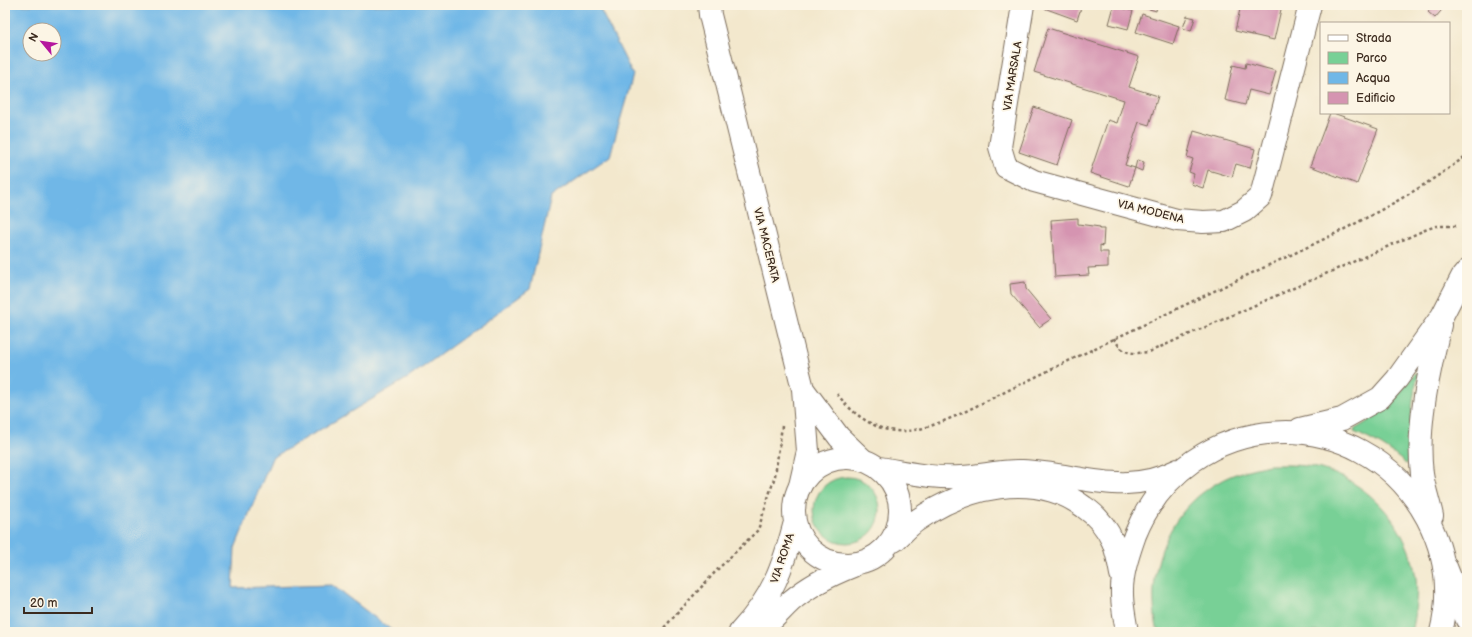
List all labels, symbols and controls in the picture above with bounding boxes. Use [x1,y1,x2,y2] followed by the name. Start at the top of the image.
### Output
[22,22,62,62] north arrow
[1320,22,1450,114] legend
[26,31,41,44] text: N
[1356,31,1392,46] text: Strada
[1001,40,1024,112] street label: VIA MARSALA
[1356,51,1387,66] text: Parco
[1356,71,1390,86] text: Acqua
[1356,91,1396,106] text: Edificio
[1116,197,1186,226] street label: VIA MODENA
[751,206,782,284] street label: VIA MACERATA
[768,531,797,585] street label: VIA ROMA
[24,589,92,615] scale bar
[30,596,57,611] text: 20 m

